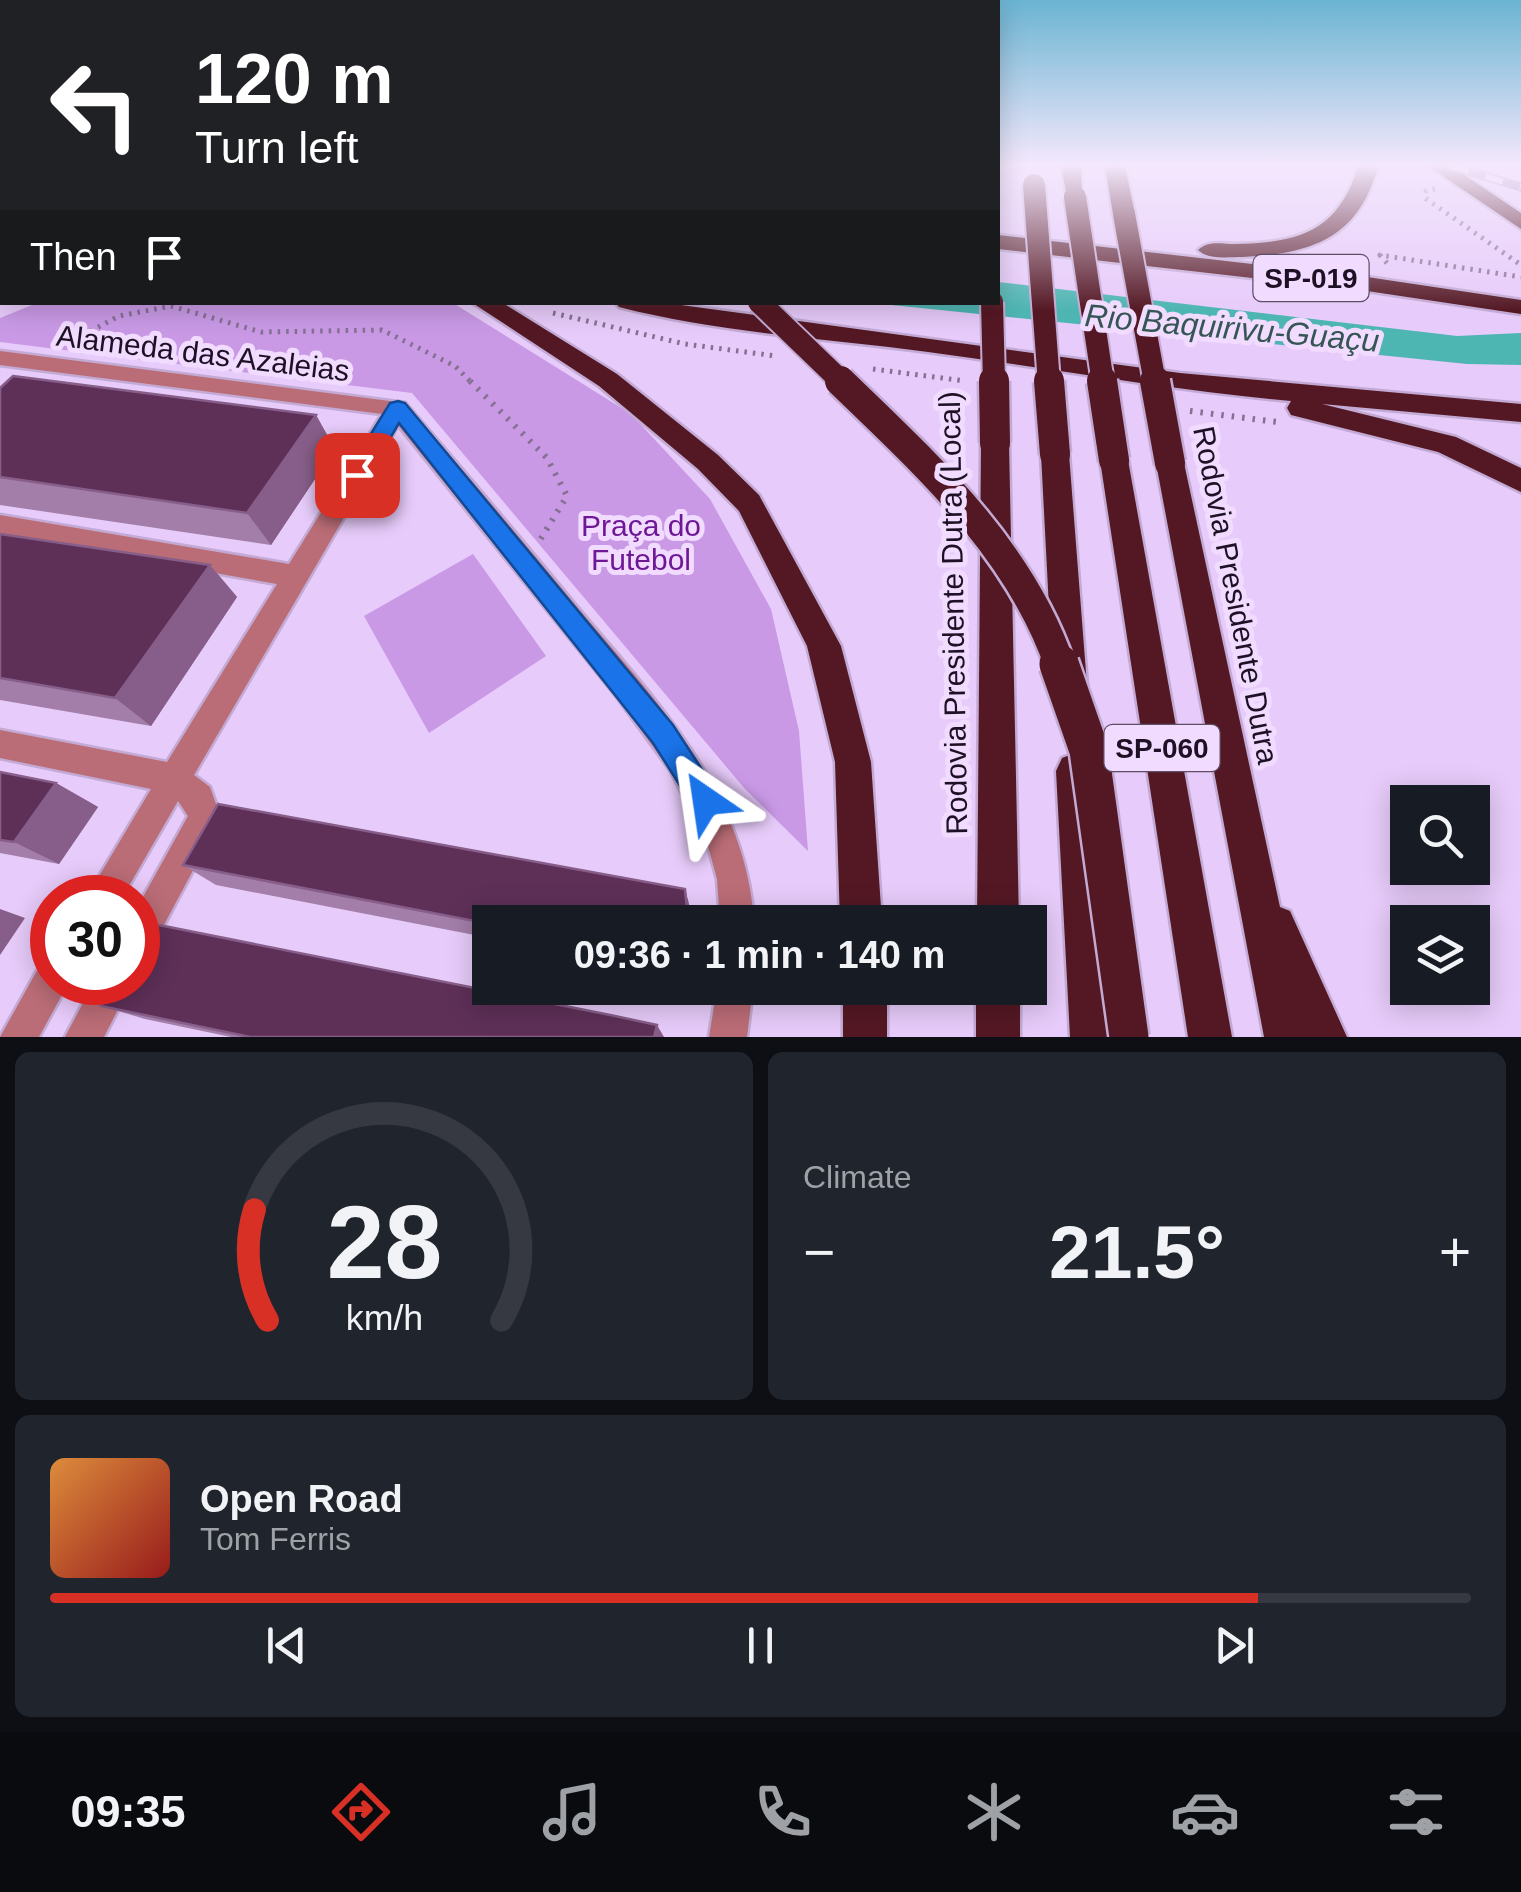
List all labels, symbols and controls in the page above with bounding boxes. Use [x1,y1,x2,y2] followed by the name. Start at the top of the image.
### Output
[30,40,160,170] icon: left
[195,40,393,118] text: 120 m
[195,122,358,173] text: Turn left
[137,230,192,285] icon: arrive
[30,236,117,278] text: Then
[1254,255,1368,301] road number: SP-019
[1083,297,1381,359] water label: Rio Baquirivu-Guaçu
[54,319,352,387] street label: Alameda das Azaleias
[933,391,973,835] street label: Rodovia Presidente Dutra (Local)
[1187,423,1285,767] street label: Rodovia Presidente Dutra
[315,433,400,518] pin
[330,448,385,503] icon: arrive
[581,509,701,576] park label: Praça do Futebol
[1104,725,1220,771] road number: SP-060
[654,749,758,853] position arrow
[1390,785,1490,1005] map controls
[1390,785,1490,885] button: search
[30,875,160,1005] speed limit sign: 30
[1390,905,1490,1005] button: layers
[574,934,945,976] text: 09:36 · 1 min · 140 m
[803,1159,911,1195] text: Climate
[326,1184,442,1300] text: 28
[1049,1210,1225,1294] text: 21.5°
[803,1221,835,1283] text: −
[1439,1221,1471,1283] text: +
[345,1298,423,1338] text: km/h
[200,1478,403,1520] text: Open Road
[200,1521,351,1557] text: Tom Ferris
[259,1618,314,1673] icon: previous
[733,1618,788,1673] icon: pause
[1207,1618,1262,1673] icon: next
[326,1777,396,1847] icon: directions
[537,1777,607,1847] icon: music
[748,1777,818,1847] icon: phone
[959,1777,1029,1847] icon: climate
[1170,1777,1240,1847] icon: car
[1381,1777,1451,1847] icon: filters
[70,1786,186,1837] text: 09:35

